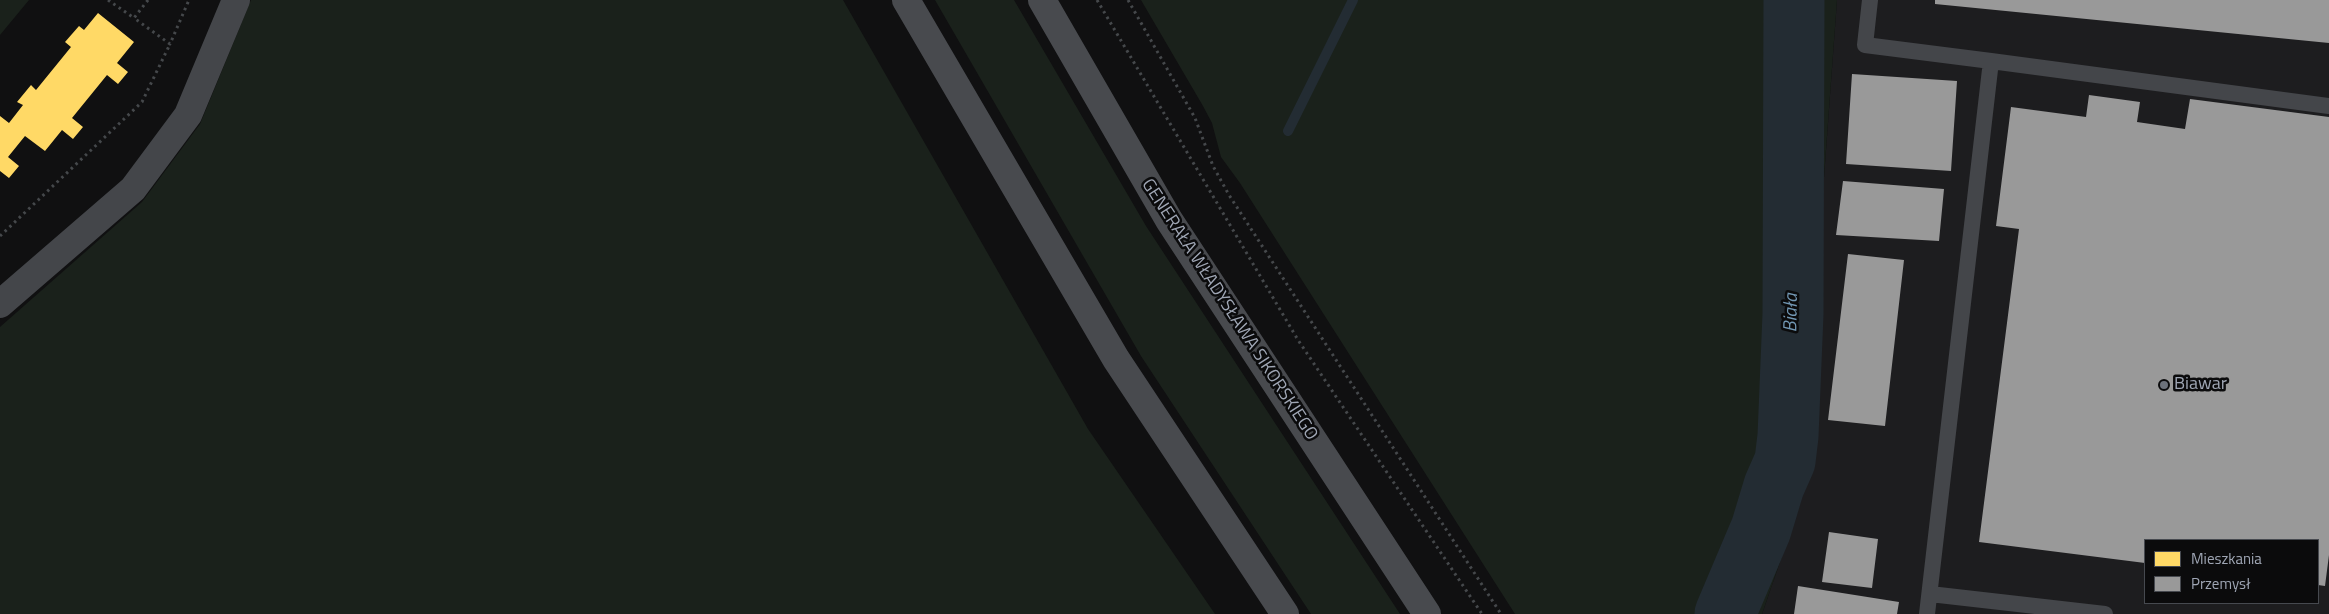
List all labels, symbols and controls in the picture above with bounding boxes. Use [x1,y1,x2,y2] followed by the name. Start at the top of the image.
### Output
[1136,175,1322,445] street label: GENERAŁA WŁADYSŁAWA SIKORSKIEGO
[1780,293,1804,333] water label: Biała
[2174,374,2227,396] place label: Biawar
[2158,379,2170,391] marker: Biawar
[2144,539,2319,604] legend
[2191,547,2262,570] text: Mieszkania
[2191,572,2251,595] text: Przemysł

